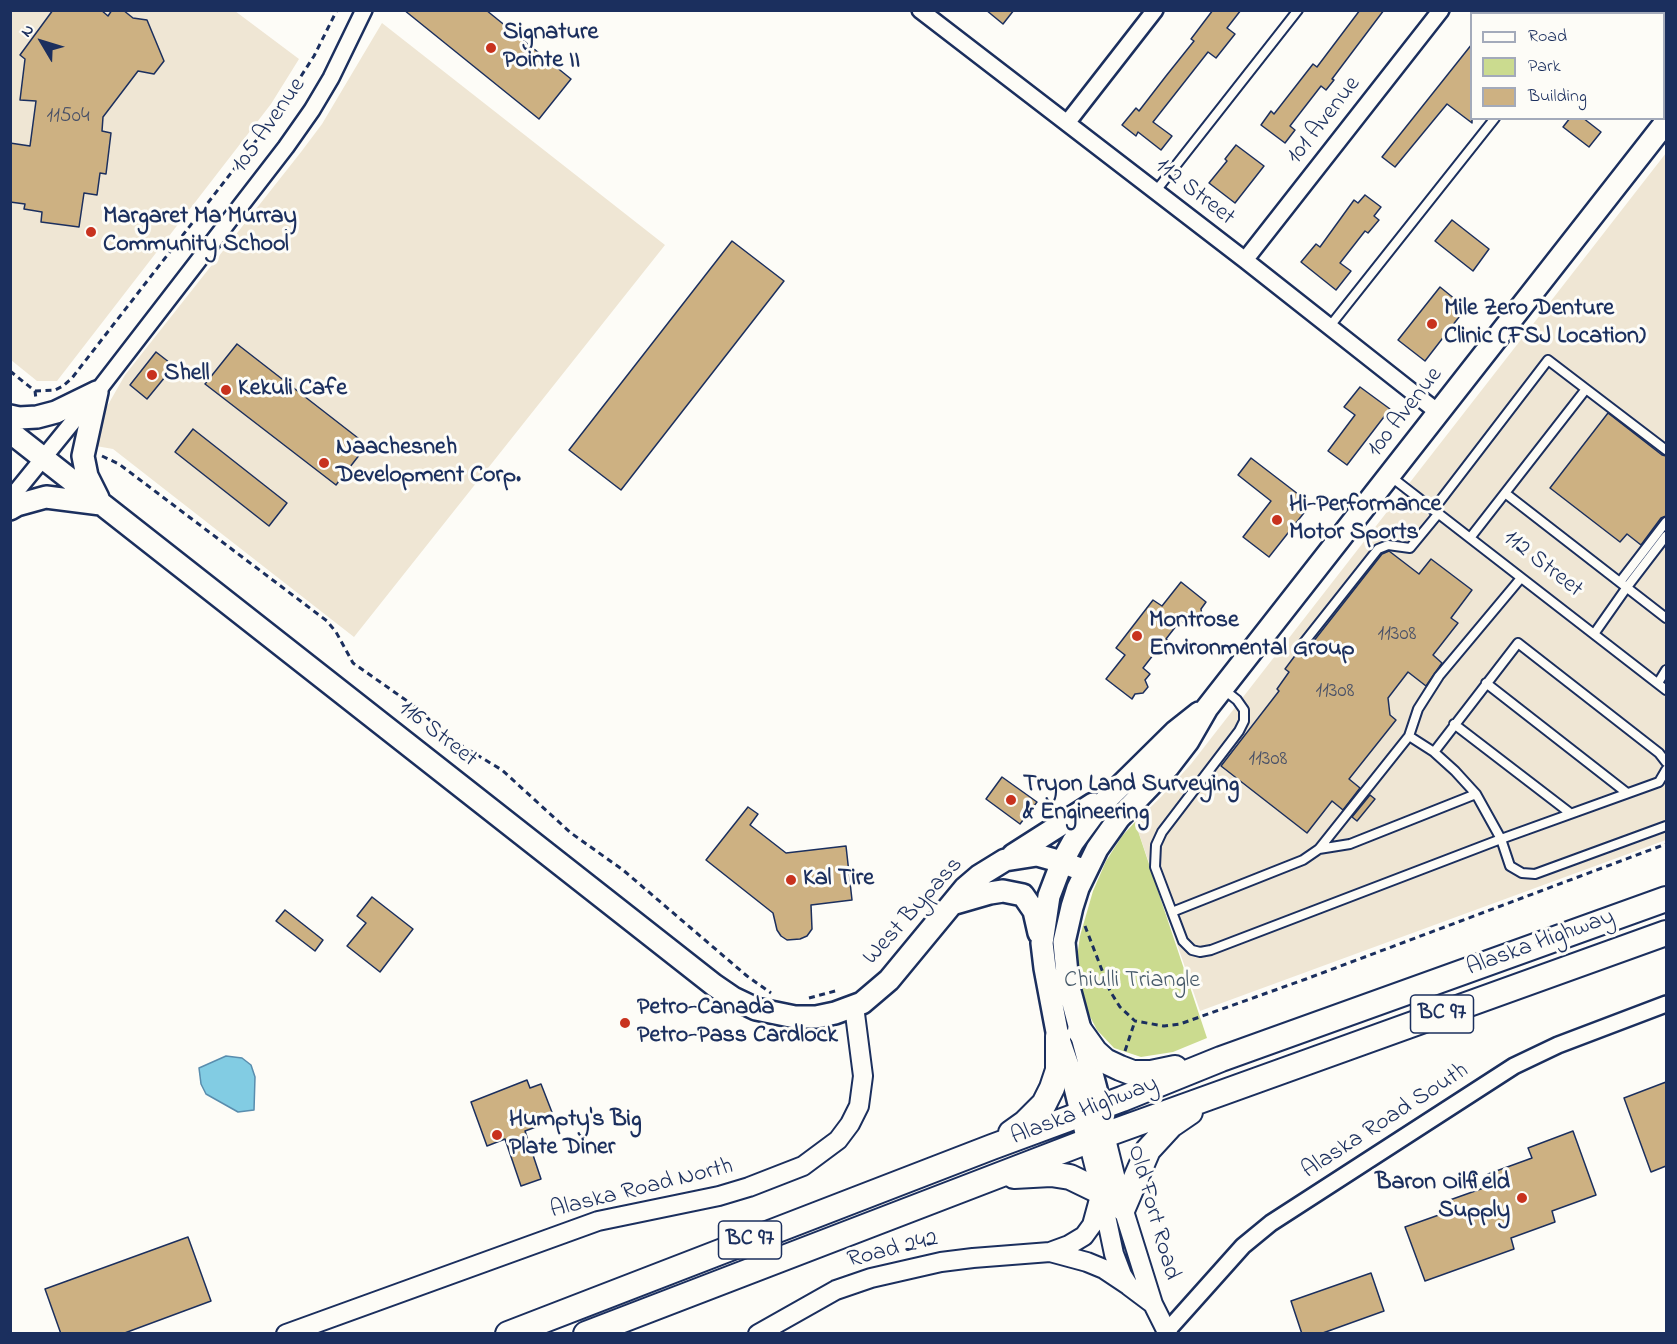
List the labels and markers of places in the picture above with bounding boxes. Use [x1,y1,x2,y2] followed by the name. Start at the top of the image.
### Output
[503,20,598,76] place label: Signature Pointe II
[484,41,498,55] marker: Signature Pointe II
[103,204,297,260] place label: Margaret Ma Murray Community School
[84,225,98,239] marker: Margaret Ma Murray Community School
[1444,296,1646,352] place label: Mile Zero Denture Clinic (FSJ Location)
[1425,317,1439,331] marker: Mile Zero Denture Clinic (FSJ Location)
[164,361,210,389] place label: Shell
[145,368,159,382] marker: Shell
[238,376,347,404] place label: Kekuli Cafe
[219,383,233,397] marker: Kekuli Cafe
[336,435,521,491] place label: Naachesneh Development Corp.
[317,456,331,470] marker: Naachesneh Development Corp.
[1289,492,1441,548] place label: Hi-Performance Motor Sports
[1270,513,1284,527] marker: Hi-Performance Motor Sports
[1149,608,1355,664] place label: Montrose Environmental Group
[1130,629,1144,643] marker: Montrose Environmental Group
[1023,772,1239,828] place label: Tryon Land Surveying & Engineering
[1004,793,1018,807] marker: Tryon Land Surveying & Engineering
[803,866,874,894] place label: Kal Tire
[784,873,798,887] marker: Kal Tire
[637,995,838,1051] place label: Petro-Canada Petro-Pass Cardlock
[618,1016,632,1030] marker: Petro-Canada Petro-Pass Cardlock
[509,1107,642,1163] place label: Humpty's Big Plate Diner
[490,1128,504,1142] marker: Humpty's Big Plate Diner
[1375,1170,1510,1226] place label: Baron Oilfield Supply
[1515,1191,1529,1205] marker: Baron Oilfield Supply

